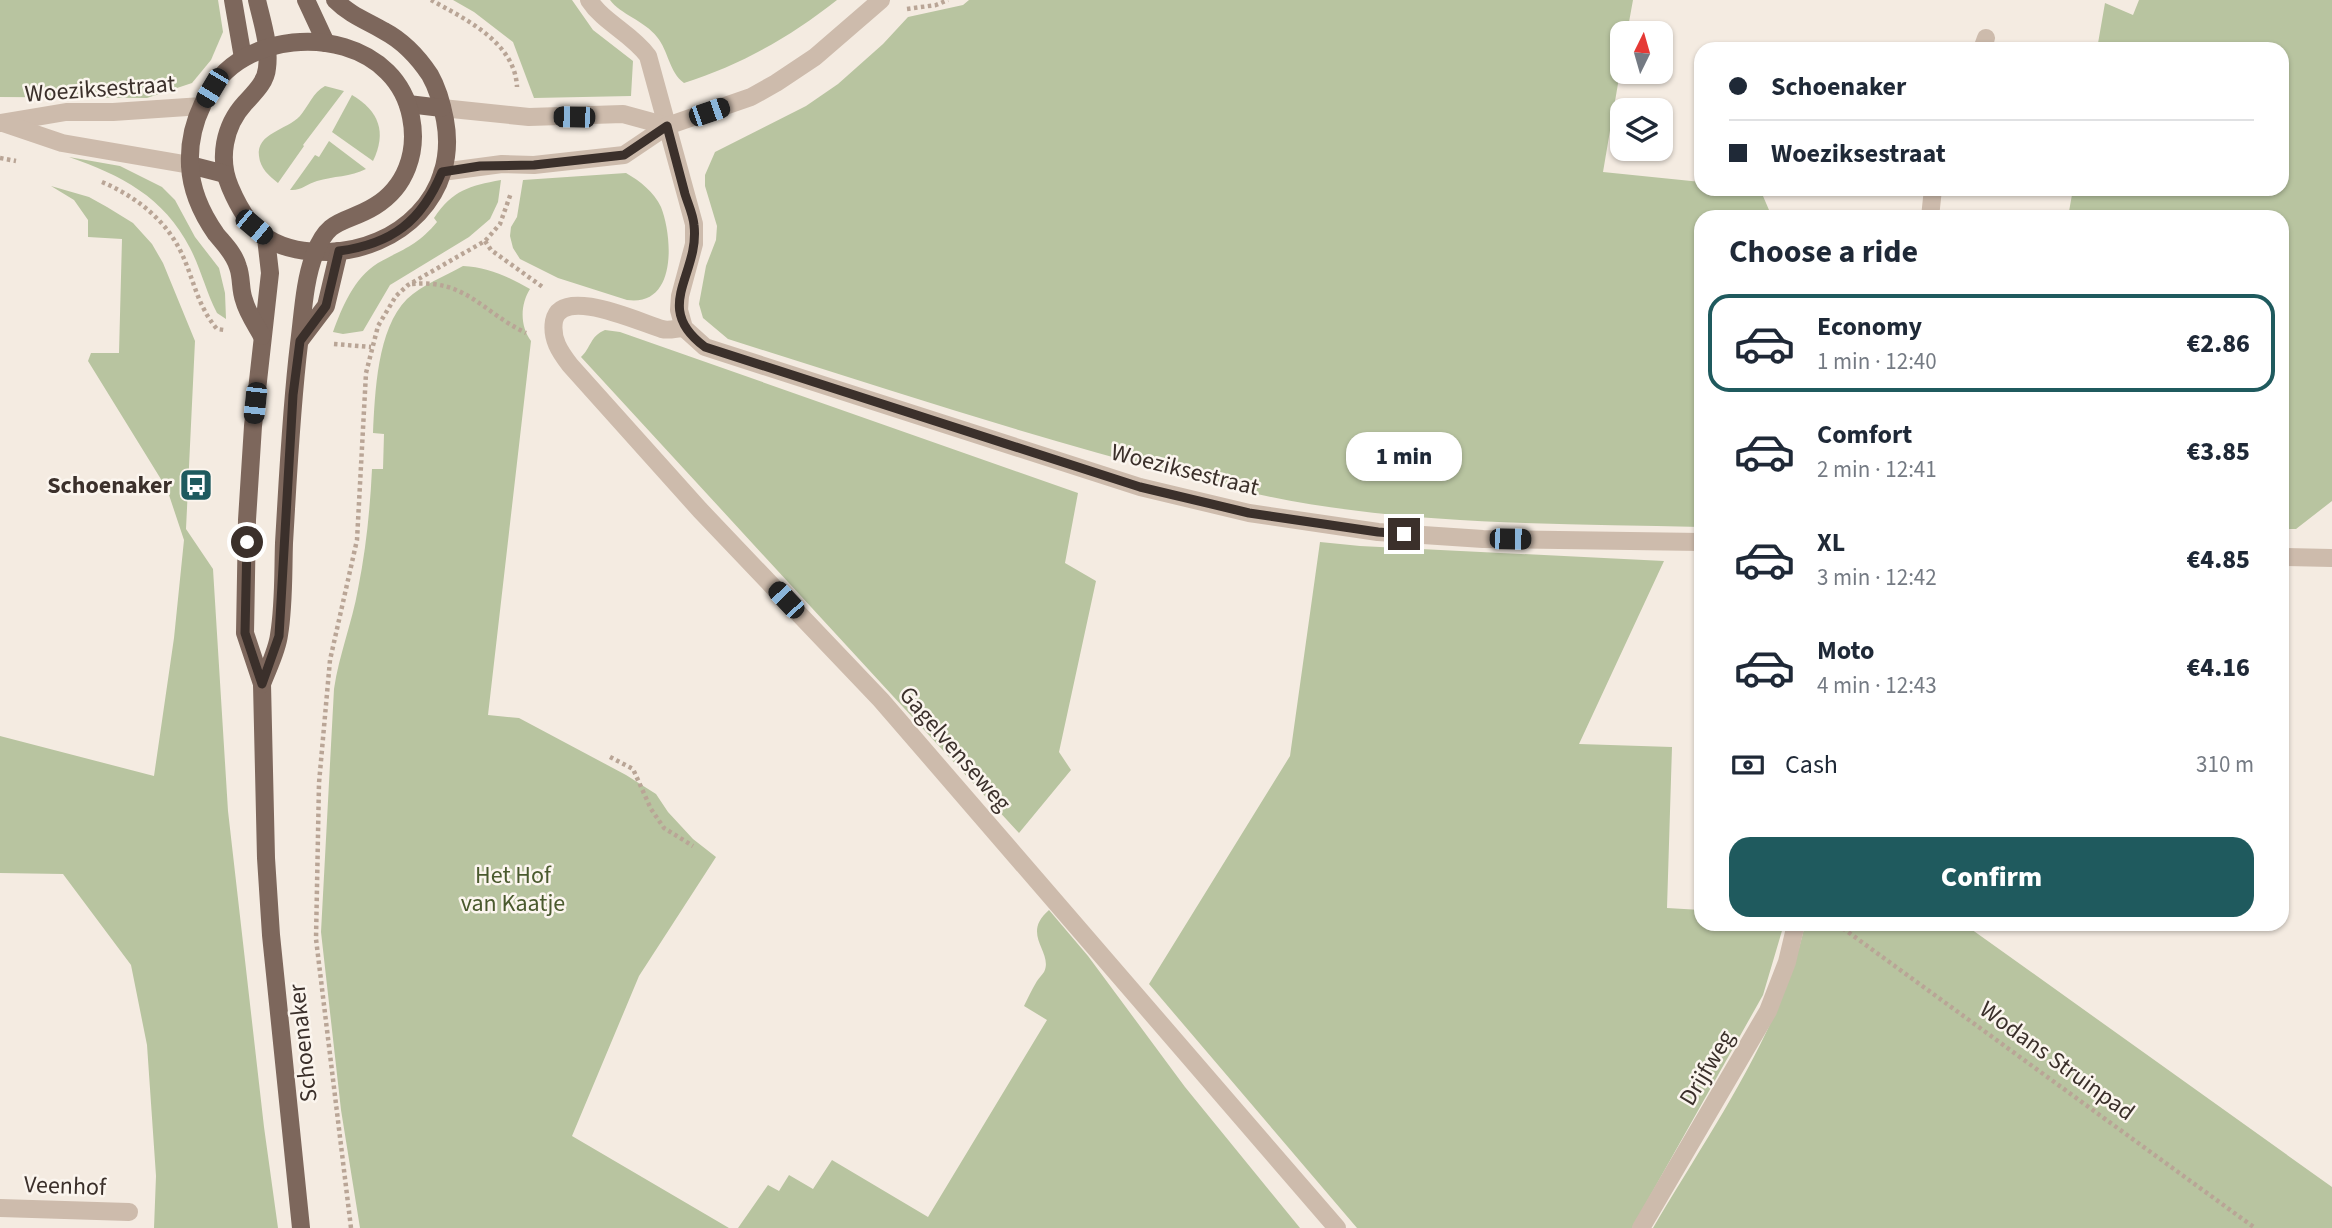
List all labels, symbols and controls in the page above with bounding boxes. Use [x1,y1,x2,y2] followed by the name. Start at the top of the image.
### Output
[1610,21,1673,84] north arrow
[1610,21,1673,161] map controls
[193,65,232,111] car
[23,66,177,112] street label: Woeziksestraat
[1771,68,1906,105] text: Schoenaker
[686,95,733,129] car
[1610,98,1673,161] button: layers
[553,106,596,128] car
[1771,135,1946,172] text: Woeziksestraat
[232,205,277,249] car
[1729,229,1918,275] text: Choose a ride
[1817,308,1922,345] text: Economy
[1733,312,1796,375] icon: car
[2186,325,2250,362] text: €2.86
[1817,345,1937,378] text: 1 min · 12:40
[243,381,268,425] car
[1817,416,1912,453] text: Comfort
[1733,420,1796,483] icon: car
[1346,433,1462,482] callout: 1 min
[2186,433,2250,470] text: €3.85
[1107,435,1263,505] street label: Woeziksestraat
[1376,440,1432,473] text: 1 min
[1817,453,1937,486] text: 2 min · 12:41
[177,466,215,504] bus stop icon: Schoenaker
[47,468,172,503] place label: Schoenaker
[1388,518,1420,550] route end
[1817,524,1845,561] text: XL
[231,526,263,558] route start
[1489,528,1532,550] car
[1733,528,1796,591] icon: car
[2186,541,2250,578] text: €4.85
[1817,561,1937,594] text: 3 min · 12:42
[764,577,809,623] car
[1817,632,1874,669] text: Moto
[1733,636,1796,699] icon: car
[2186,649,2250,686] text: €4.16
[1817,669,1937,702] text: 4 min · 12:43
[891,679,1019,819] street label: Gagelvenseweg
[1729,746,1767,784] icon: cash
[1785,746,1838,783] text: Cash
[2196,748,2254,781] text: 310 m
[1729,837,2254,917] button: Confirm
[461,858,565,921] park label: Het Hof van Kaatje
[279,982,327,1104] street label: Schoenaker
[1972,993,2142,1129] street label: Wodans Struinpad
[1671,1023,1743,1113] street label: Drijfweg
[23,1167,108,1205] street label: Veenhof

